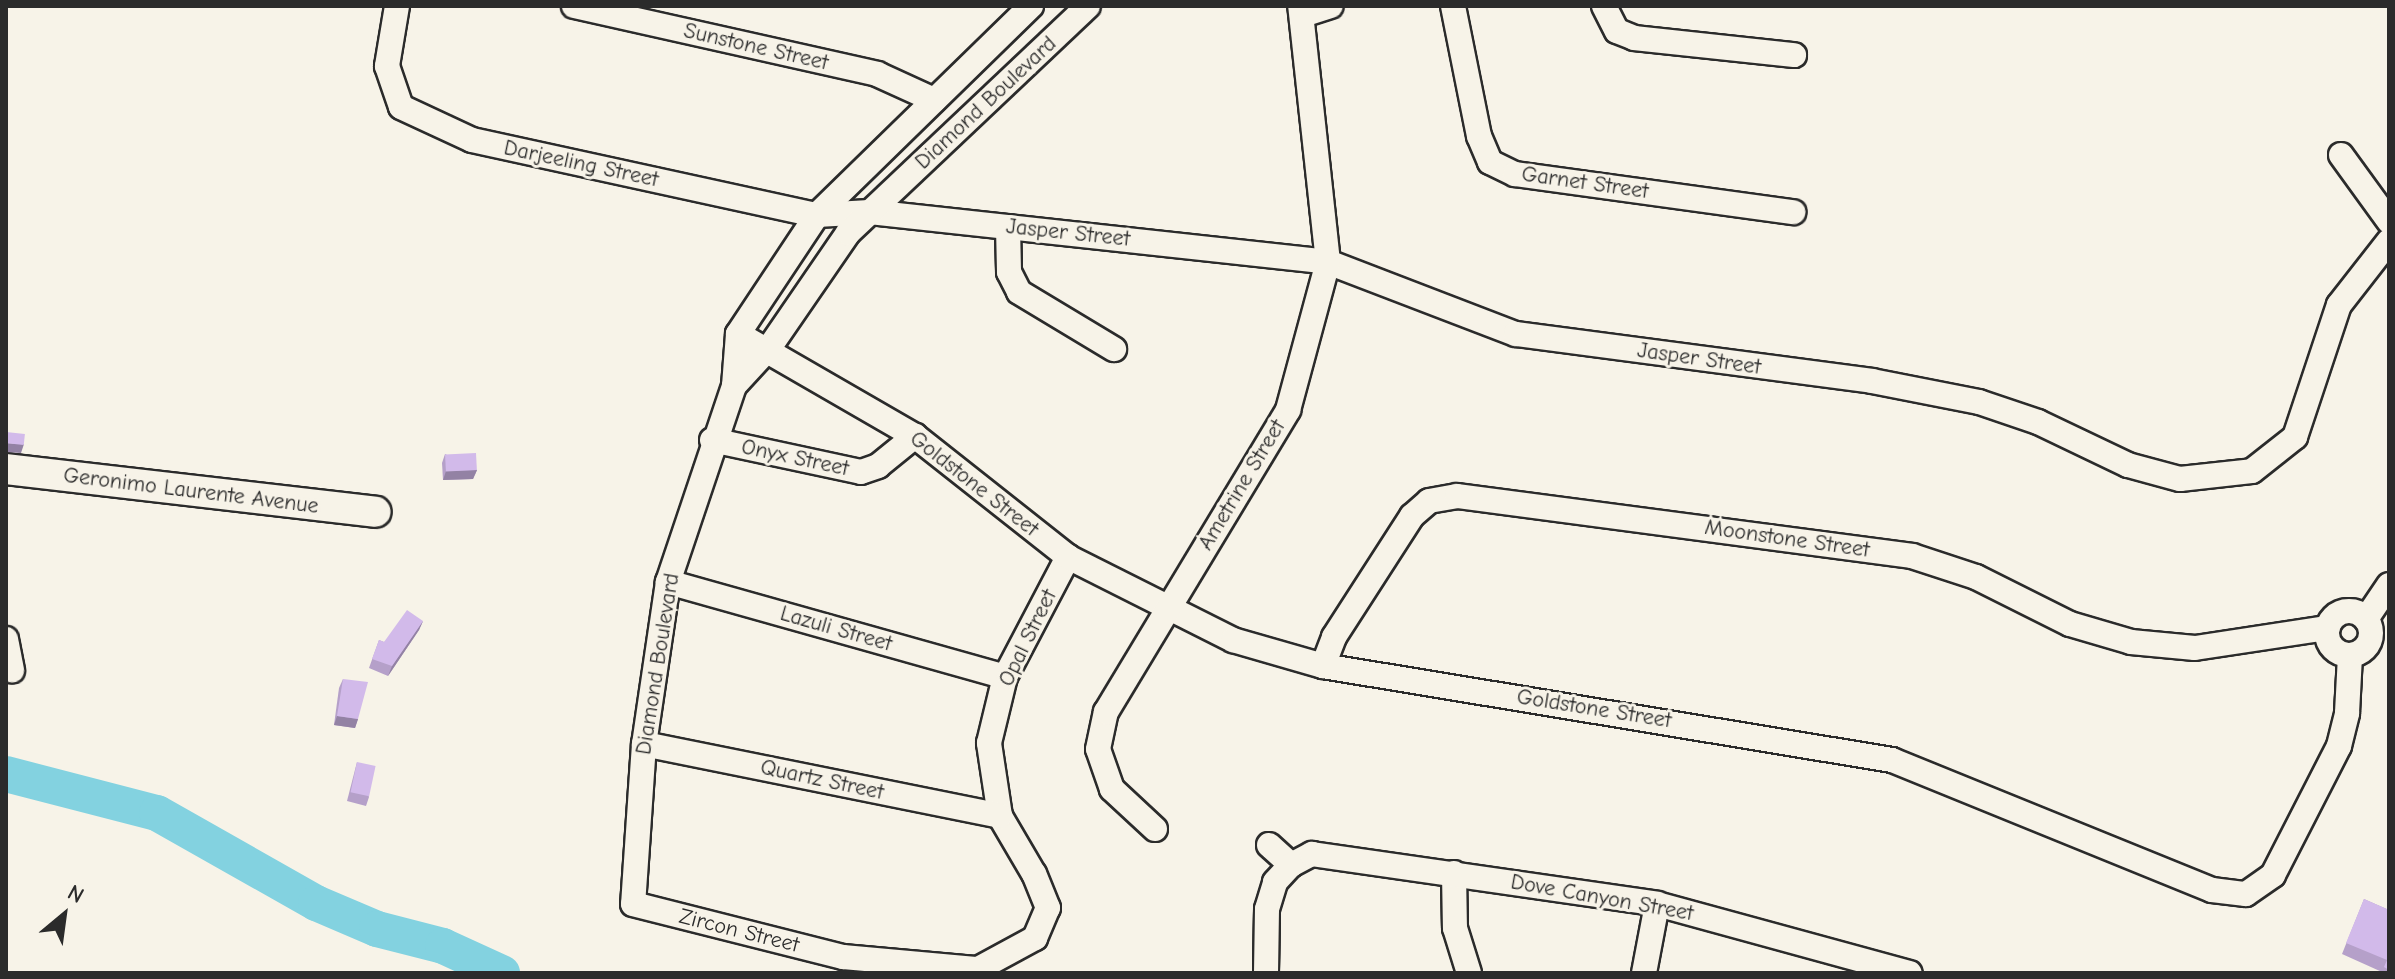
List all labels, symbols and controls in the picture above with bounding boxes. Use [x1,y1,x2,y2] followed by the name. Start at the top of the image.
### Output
[681,18,831,76] street label: Sunstone Street
[910,31,1062,175] street label: Diamond Boulevard
[501,135,661,193] street label: Darjeeling Street
[1520,161,1650,205] street label: Garnet Street
[1005,213,1131,253] street label: Jasper Street
[1636,337,1762,381] street label: Jasper Street
[1193,415,1291,555] street label: Ametrine Street
[904,426,1044,542] street label: Goldstone Street
[739,434,851,482] street label: Onyx Street
[62,462,320,520] street label: Geronimo Laurente Avenue
[1703,514,1871,564] street label: Moonstone Street
[631,571,685,757] street label: Diamond Boulevard
[993,585,1063,691] street label: Opal Street
[777,600,895,658] street label: Lazuli Street
[1515,684,1673,734] street label: Goldstone Street
[758,754,886,806] street label: Quartz Street
[1509,869,1695,927] street label: Dove Canyon Street
[24,875,104,955] north arrow
[63,879,88,909] text: N
[676,903,802,959] street label: Zircon Street

